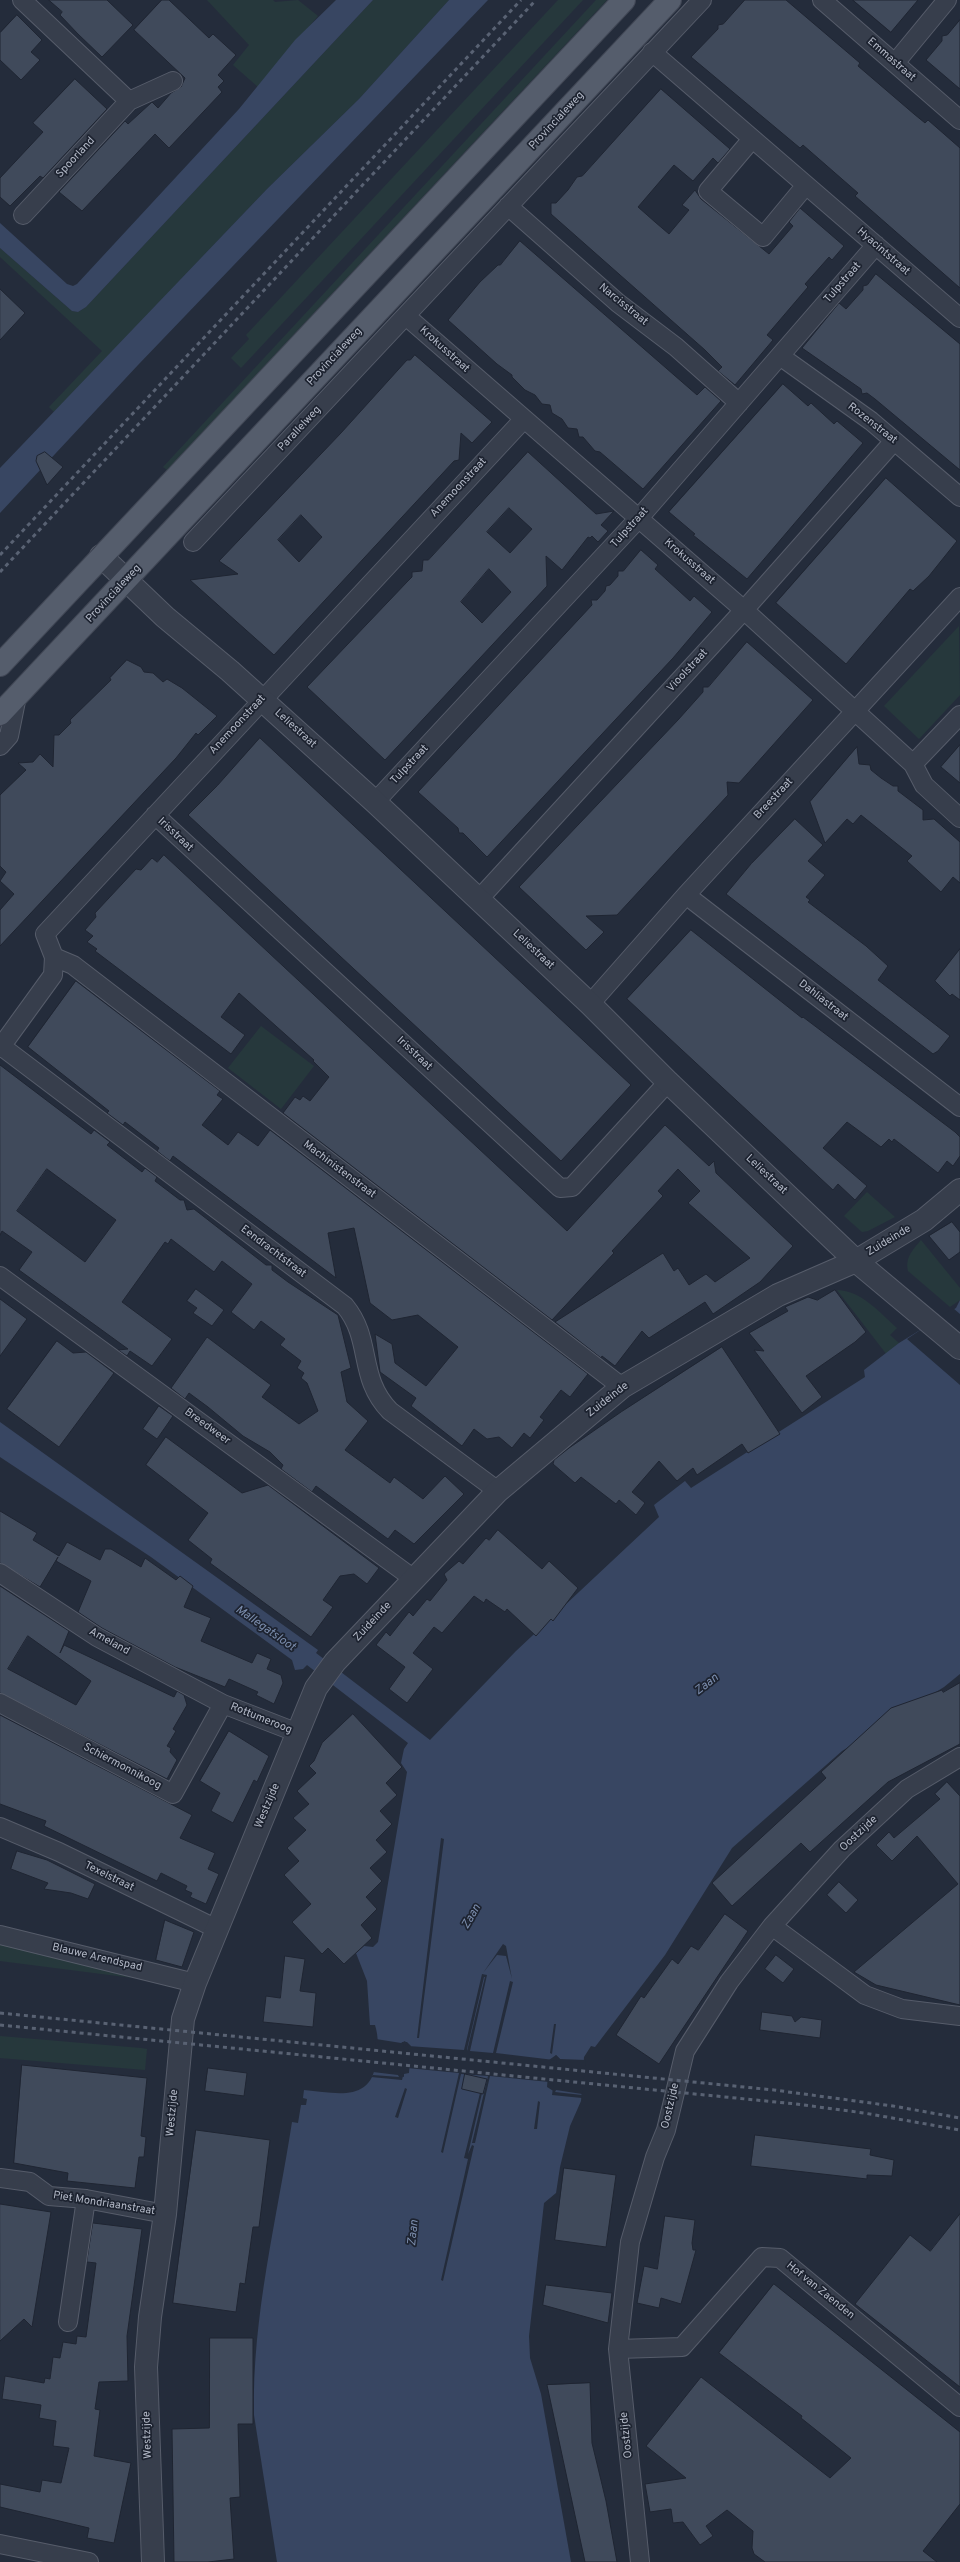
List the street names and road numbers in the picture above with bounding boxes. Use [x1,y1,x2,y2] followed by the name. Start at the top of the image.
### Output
[864,35,918,85] street label: Emmastraat
[527,89,587,153] street label: Provincialeweg
[54,135,98,181] street label: Spoorland
[854,225,912,279] street label: Hyacintstraat
[822,260,864,306] street label: Tulpstraat
[596,281,650,329] street label: Narcisstraat
[416,324,472,376] street label: Krokusstraat
[305,325,365,389] street label: Provincialeweg
[845,401,899,447] street label: Rozenstraat
[276,404,324,454] street label: Parallelweg
[428,456,490,520] street label: Anemoonstraat
[609,505,651,551] street label: Tulpstraat
[661,536,717,588] street label: Krokusstraat
[84,562,144,626] street label: Provincialeweg
[665,647,711,695] street label: Vioolstraat
[207,693,269,757] street label: Anemoonstraat
[271,707,319,751] street label: Leliestraat
[388,742,432,788] street label: Tulpstraat
[752,776,796,822] street label: Breestraat
[155,815,195,855] street label: Irisstraat
[509,927,557,973] street label: Leliestraat
[796,978,850,1024] street label: Dahliastraat
[394,1034,434,1074] street label: Irisstraat
[300,1138,378,1202] street label: Machinistenstraat
[742,1152,790,1198] street label: Leliestraat
[238,1223,308,1281] street label: Eendrachtstraat
[864,1223,914,1259] street label: Zuideinde
[584,1380,632,1420] street label: Zuideinde
[181,1406,233,1448] street label: Breedweer
[351,1599,395,1645] street label: Zuideinde
[86,1626,132,1658] street label: Ameland
[228,1701,294,1737] street label: Rottumeroog
[81,1741,163,1793] street label: Schiermonnikoog
[253,1782,283,1830] street label: Westzijde
[837,1813,881,1855] street label: Oostzijde
[82,1859,136,1895] street label: Texelstraat
[51,1941,143,1975] street label: Blauwe Arendspad
[659,2082,683,2130] street label: Oostzijde
[164,2089,182,2137] street label: Westzijde
[52,2189,156,2219] street label: Piet Mondriaanstraat
[783,2259,857,2323] street label: Hof van Zaenden
[141,2411,155,2459] street label: Westzijde
[618,2411,636,2459] street label: Oostzijde

